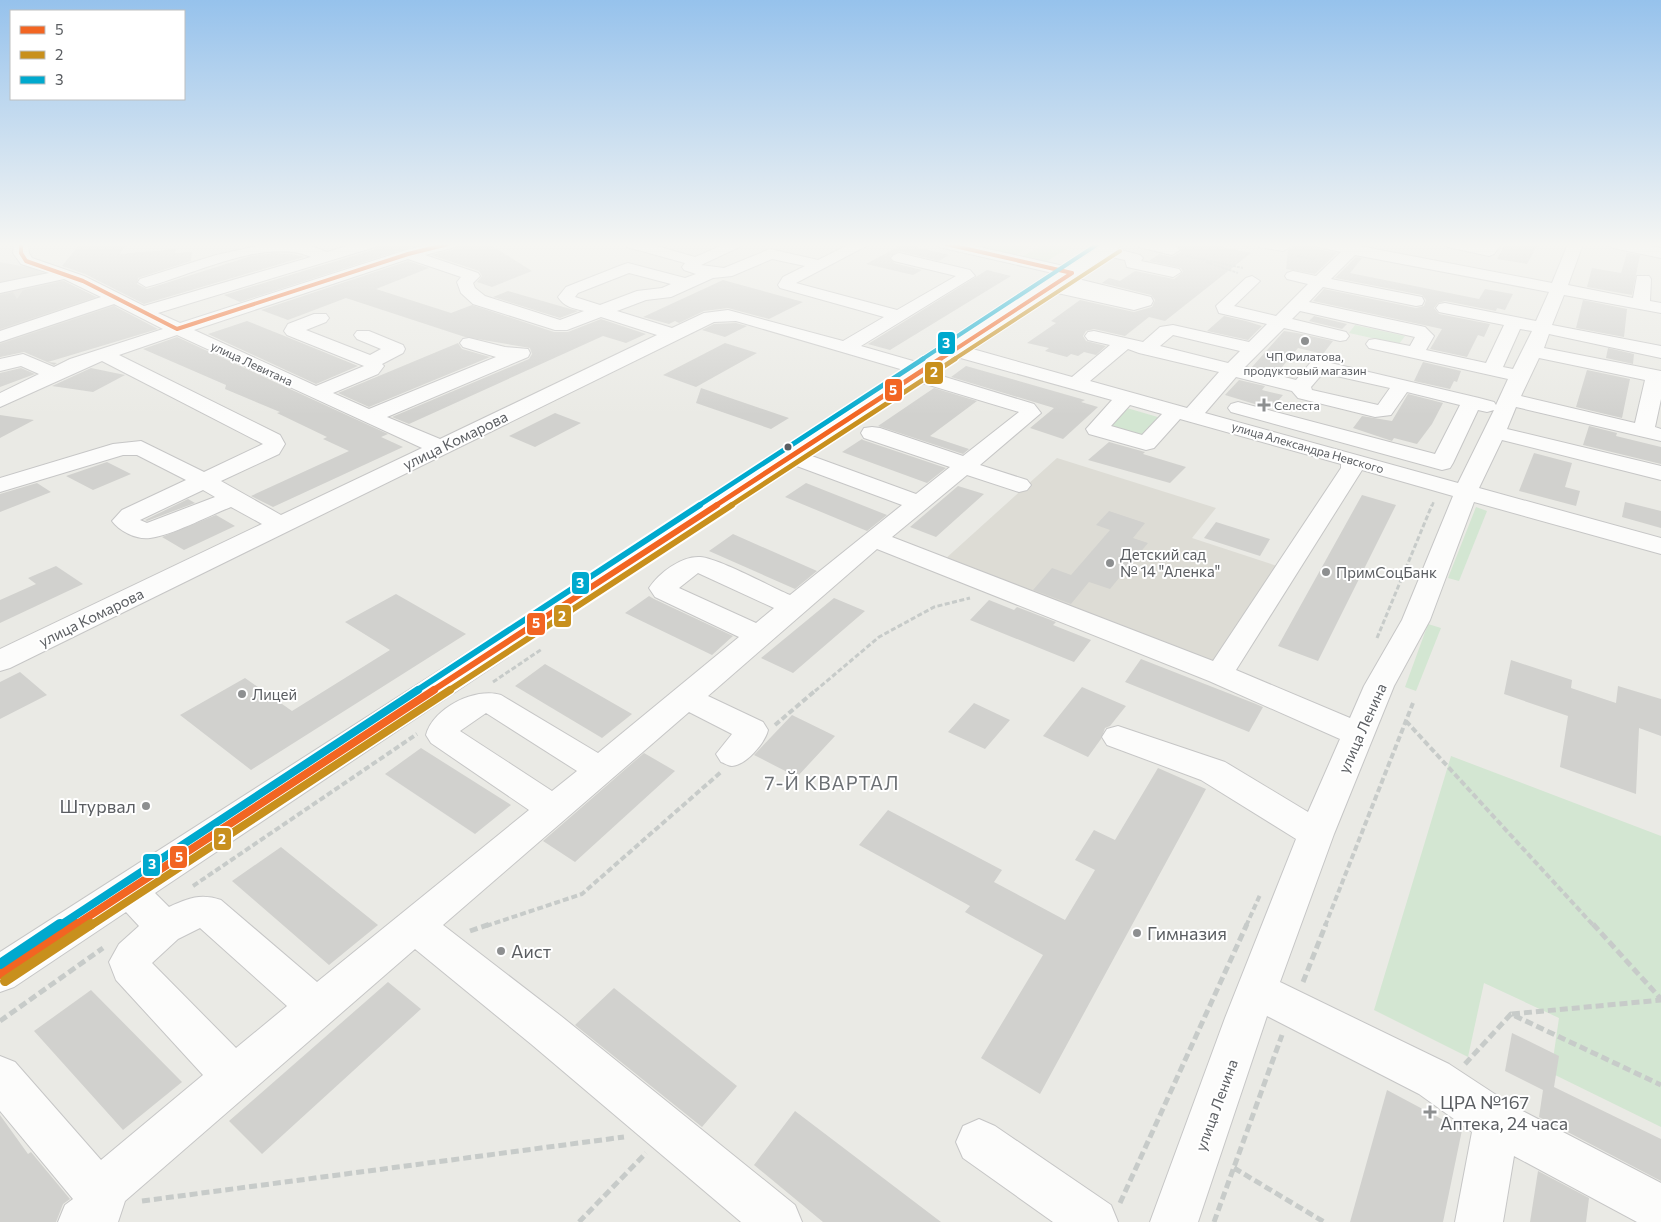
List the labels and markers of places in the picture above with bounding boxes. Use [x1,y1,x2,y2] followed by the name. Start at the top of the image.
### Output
[1299,335,1311,347] marker: ЧП Филатова, продуктовый магазин
[1243,349,1367,377] place label: ЧП Филатова, продуктовый магазин
[1274,398,1320,412] place label: Селеста
[1258,399,1270,411] marker: Селеста
[783,442,793,452] unlabelled marker
[1120,545,1220,580] place label: Детский сад № 14 "Аленка"
[1104,557,1116,569] marker: Детский сад № 14 "Аленка"
[1336,563,1437,581] place label: ПримСоцБанк
[1320,566,1332,578] marker: ПримСоцБанк
[252,685,297,703] place label: Лицей
[236,688,248,700] marker: Лицей
[60,795,136,817] place label: Штурвал
[140,800,152,812] marker: Штурвал
[1147,922,1227,944] place label: Гимназия
[1131,927,1143,939] marker: Гимназия
[511,940,552,962] place label: Аист
[495,945,507,957] marker: Аист
[1440,1091,1568,1134] place label: ЦРА №167 Аптека, 24 часа
[1424,1106,1436,1118] marker: ЦРА №167 Аптека, 24 часа

